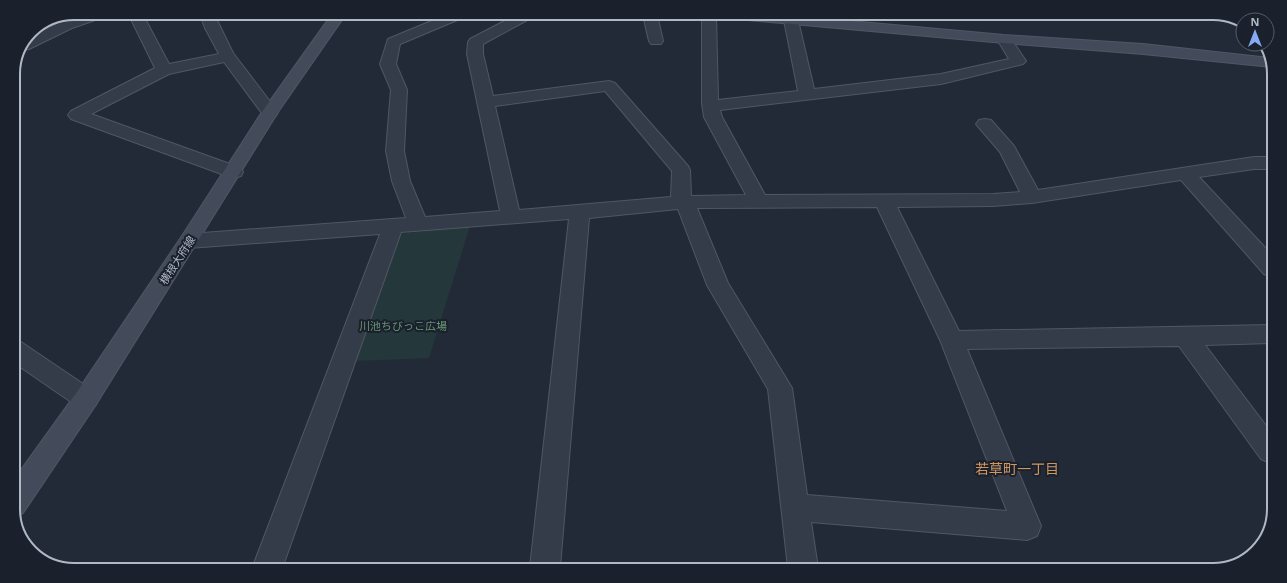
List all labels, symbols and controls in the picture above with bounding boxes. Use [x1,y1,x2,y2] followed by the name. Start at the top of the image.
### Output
[1235,12,1275,52] north arrow
[1251,14,1259,29] text: N
[156,233,198,287] street label: 横根大府線
[359,318,447,333] park label: 川池ちびっこ広場
[975,459,1059,478] district label: 若草町一丁目

